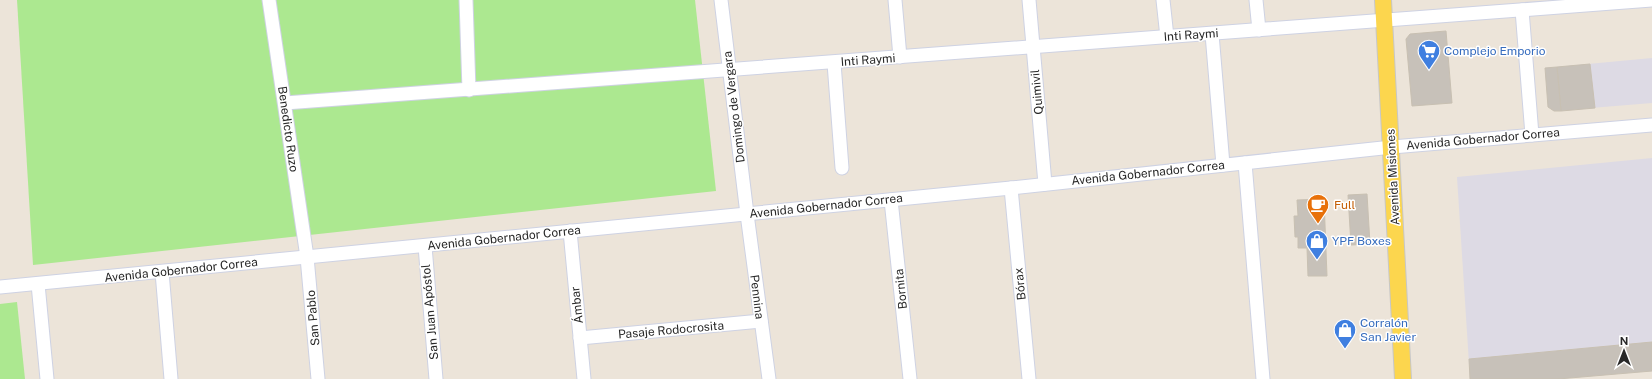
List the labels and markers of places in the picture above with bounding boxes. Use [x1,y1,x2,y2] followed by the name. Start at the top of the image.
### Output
[1416,38,1442,71] supermarket icon: Complejo Emporio
[1444,44,1546,58] place label: Complejo Emporio
[1305,192,1331,225] cafe icon: Full
[1334,198,1356,212] place label: Full
[1304,228,1330,261] shop icon: YPF Boxes
[1332,234,1391,248] place label: YPF Boxes
[1360,316,1416,344] place label: Corralón San Javier
[1332,317,1358,350] shop icon: Corralón San Javier

